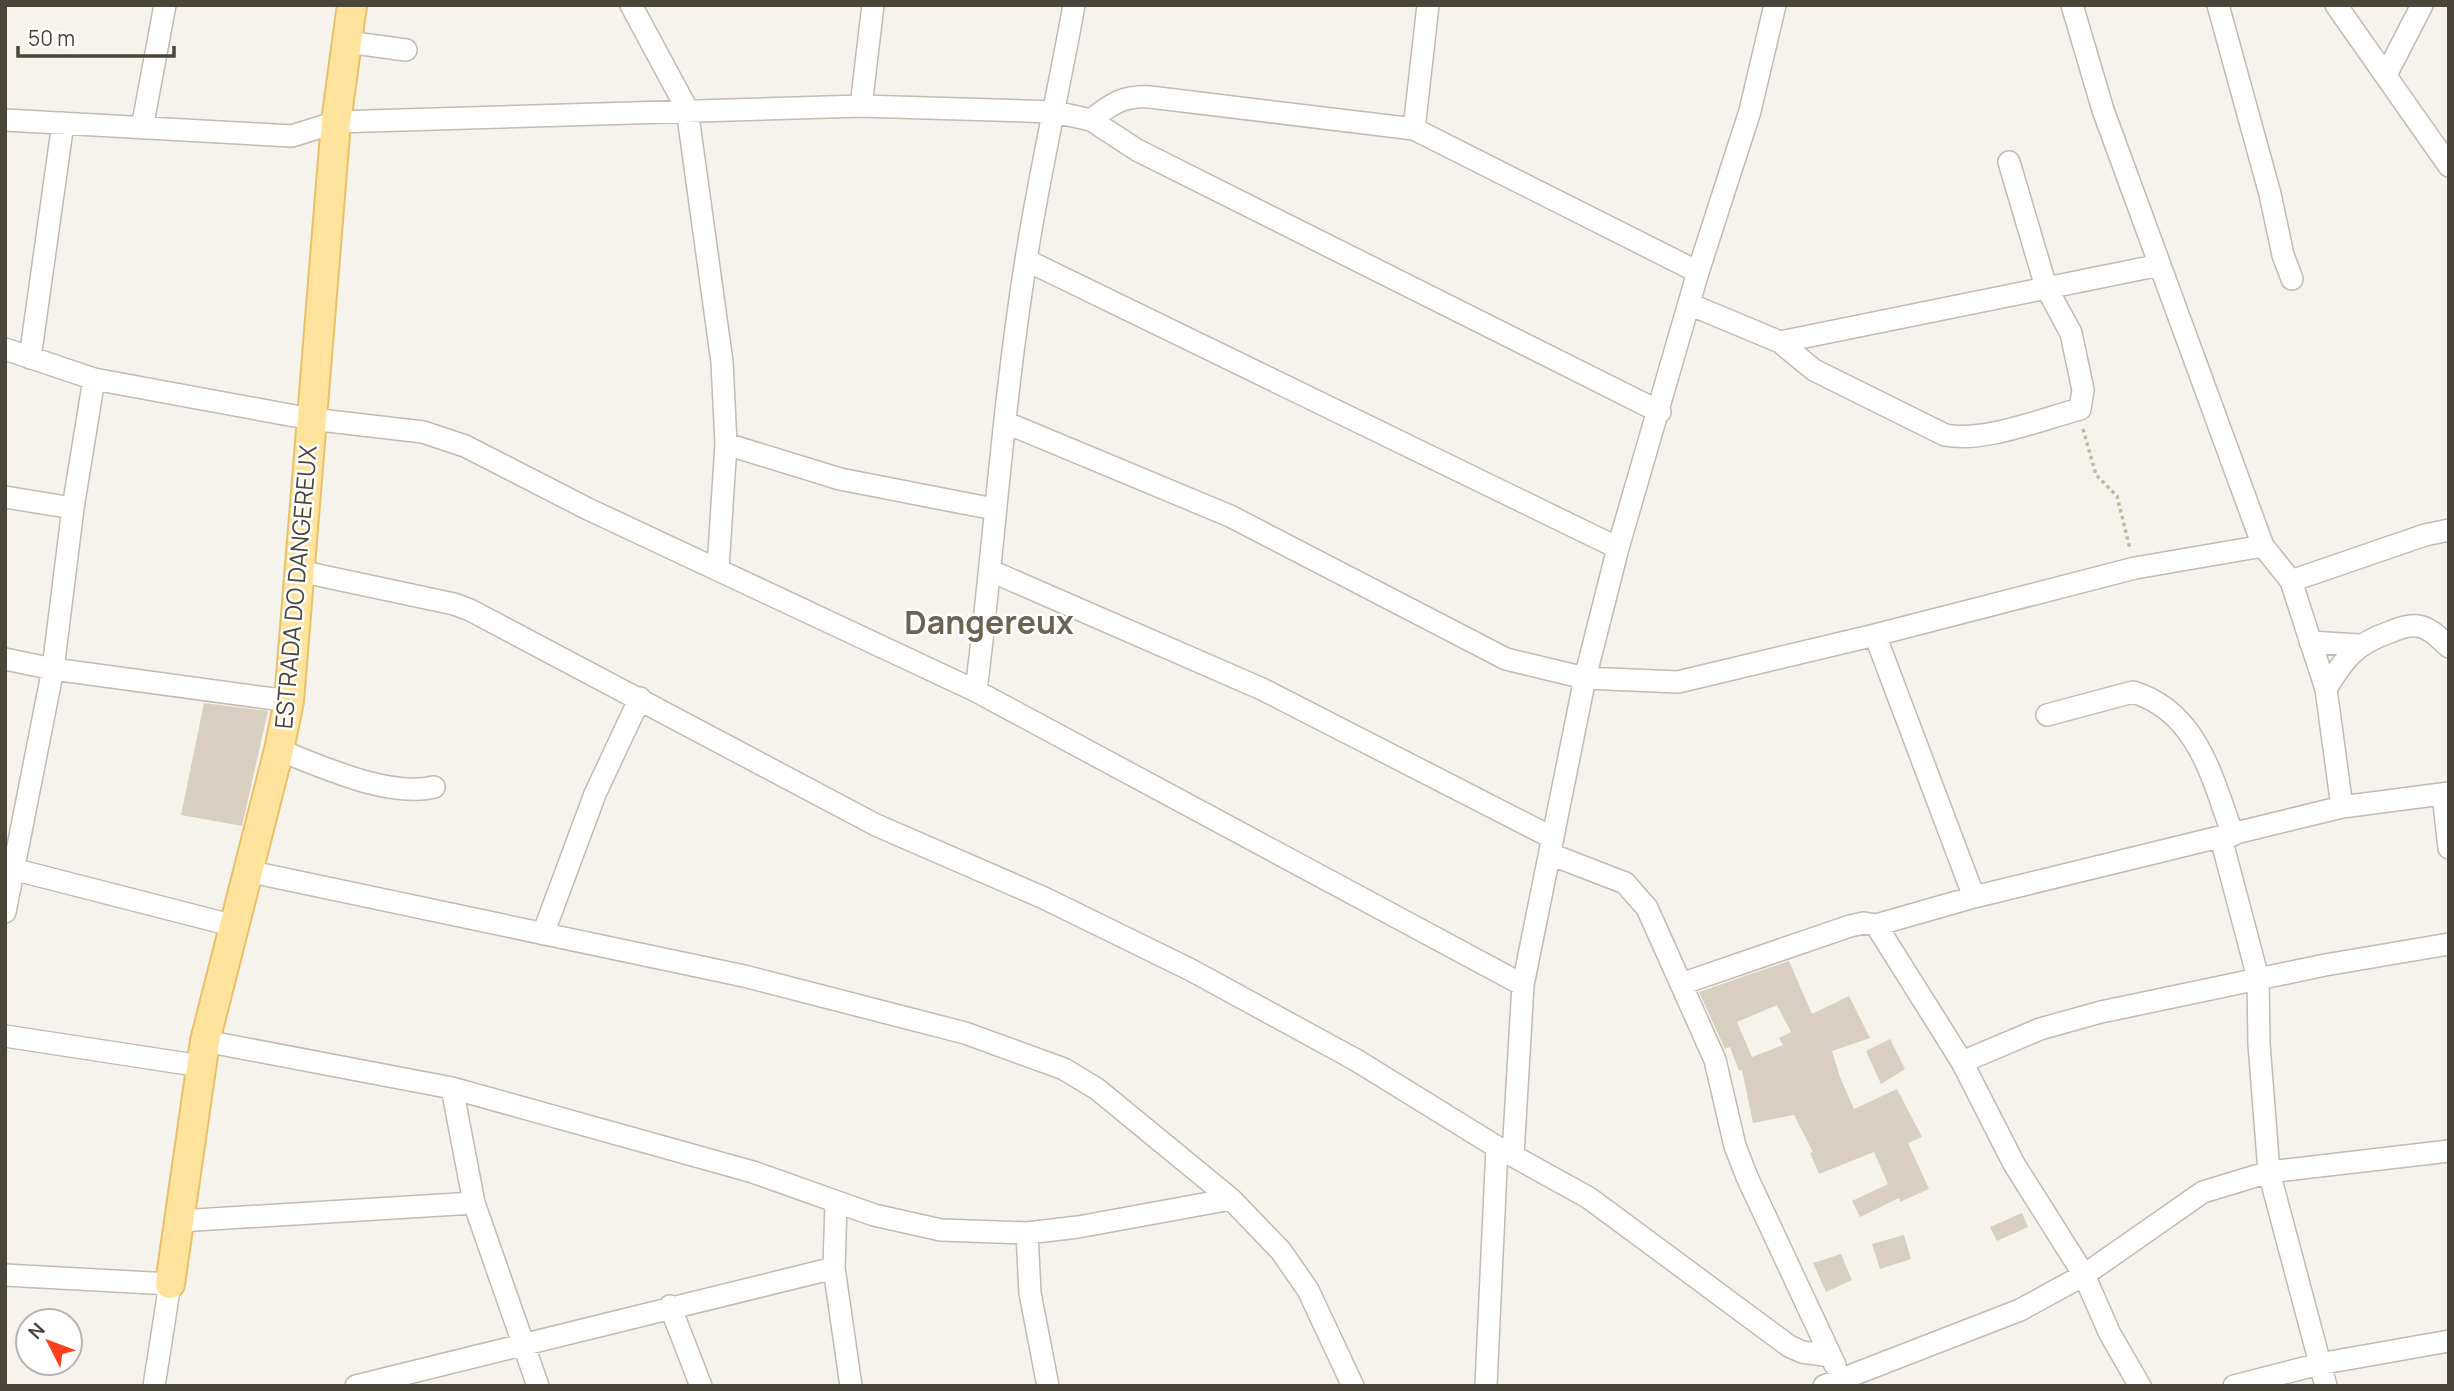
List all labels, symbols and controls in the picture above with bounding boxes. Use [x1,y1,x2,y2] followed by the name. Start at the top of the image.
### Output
[18,14,173,58] scale bar
[28,24,75,52] text: 50 m
[266,443,324,730] street label: ESTRADA DO DANGEREUX
[904,600,1074,644] district label: Dangereux
[14,1307,84,1377] north arrow
[22,1317,51,1344] text: N

